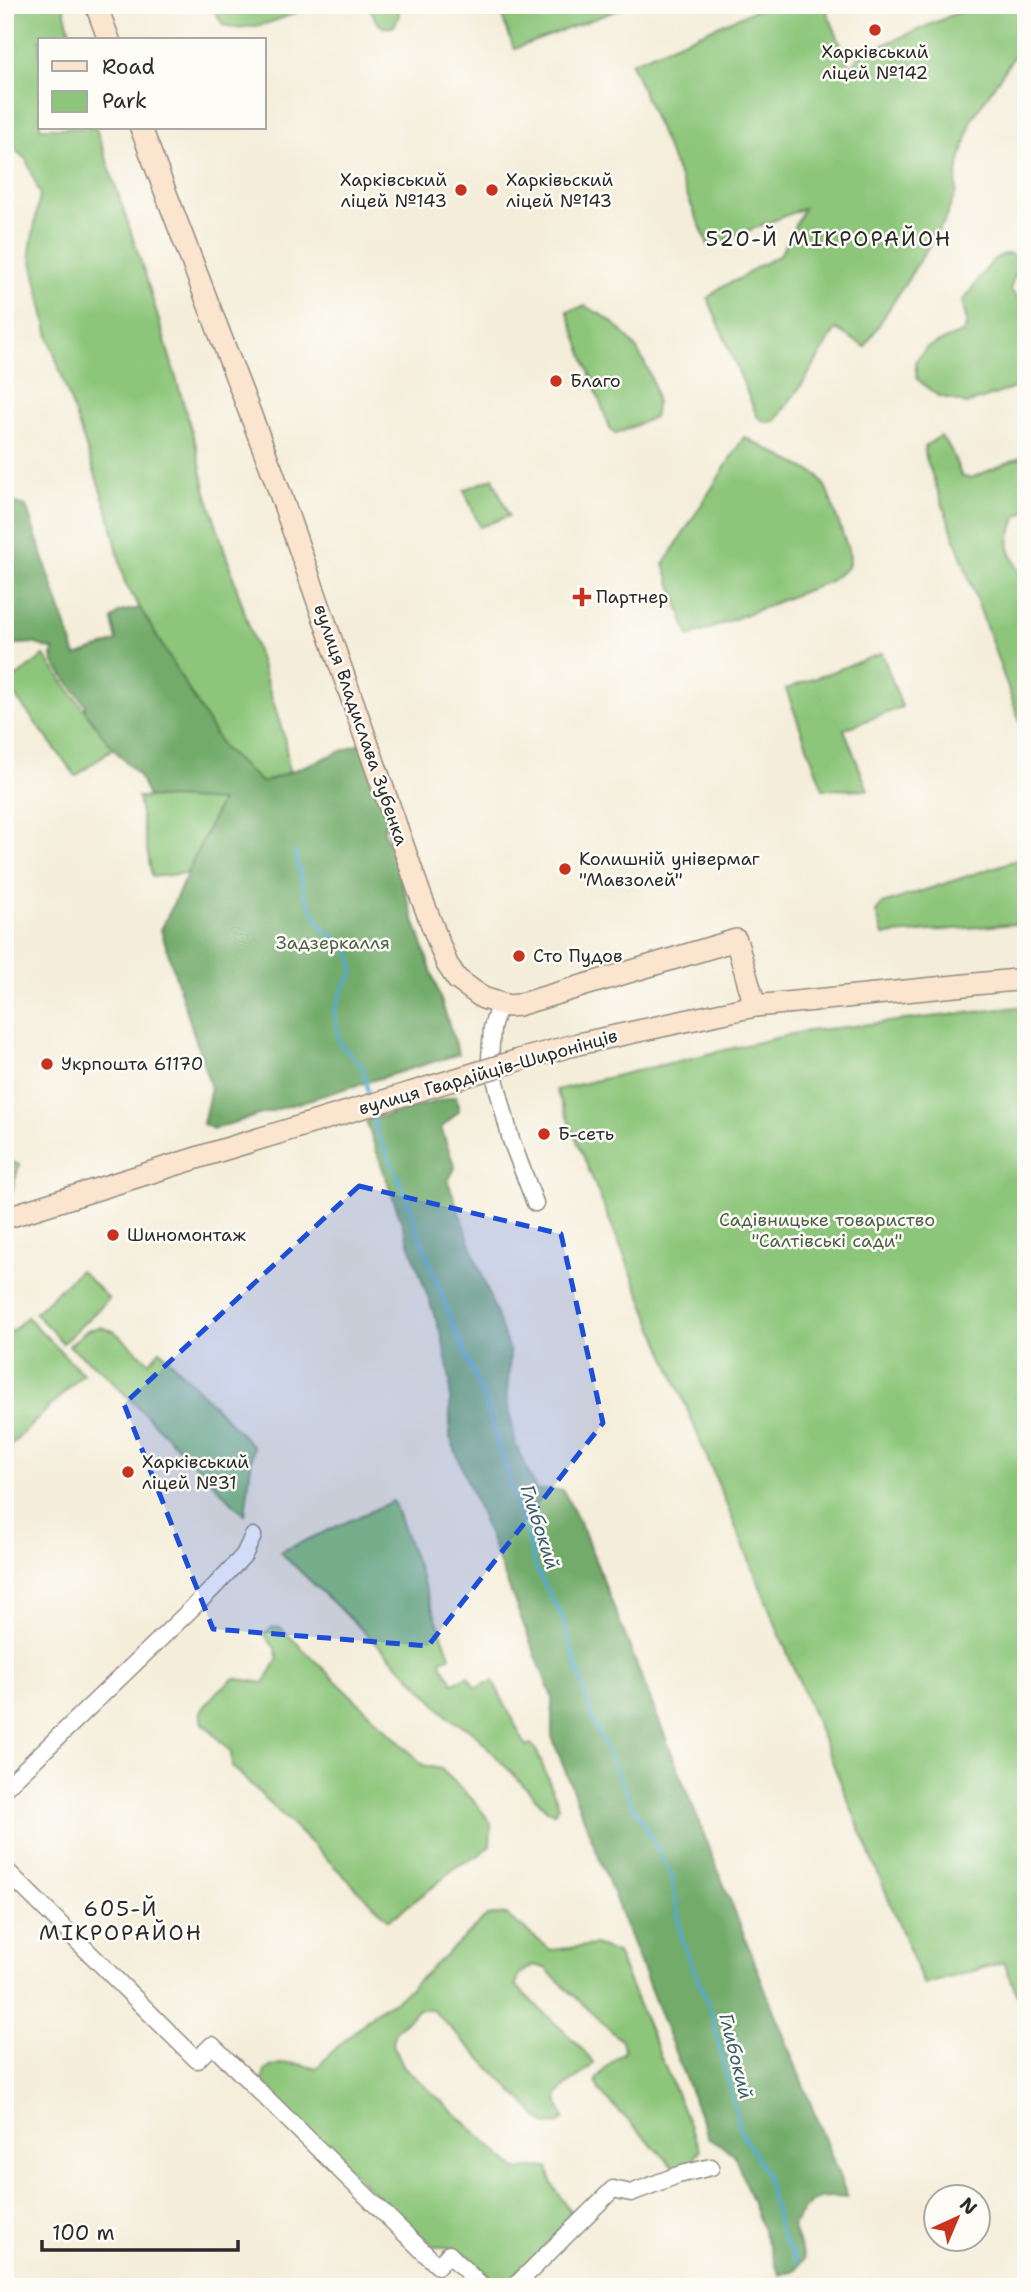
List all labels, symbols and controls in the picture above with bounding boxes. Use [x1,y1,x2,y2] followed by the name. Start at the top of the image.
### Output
[867,22,883,38] marker: Харківський ліцей №142
[38,38,266,130] legend
[821,40,929,85] place label: Харківський ліцей №142
[102,53,155,81] text: Road
[102,87,147,115] text: Park
[340,168,447,213] place label: Харківський ліцей №143
[506,168,613,213] place label: Харківьский ліцей №143
[453,182,469,198] marker: Харківський ліцей №143
[484,182,500,198] marker: Харківьский ліцей №143
[706,225,952,253] district label: 520-Й МІКРОРАЙОН
[570,369,621,393] place label: Благо
[548,373,564,389] marker: Благо
[596,585,668,609] place label: Партнер
[574,589,590,605] marker: Партнер
[308,601,414,849] street label: вулиця Владислава Зубенка
[579,847,760,892] place label: Колишній універмаг "Мавзолей"
[557,861,573,877] marker: Колишній універмаг "Мавзолей"
[276,931,390,955] park label: Задзеркалля
[533,944,623,968] place label: Сто Пудов
[511,948,527,964] marker: Сто Пудов
[356,1023,620,1121] street label: вулиця Гвардійців-Широнінців
[61,1052,203,1076] place label: Укрпошта 61170
[39,1056,55,1072] marker: Укрпошта 61170
[558,1122,614,1146] place label: Б-сеть
[536,1126,552,1142] marker: Б-сеть
[719,1208,935,1253] park label: Садівницьке товариство "Салтівські сади"
[127,1223,246,1247] place label: Шиномонтаж
[105,1227,121,1243] marker: Шиномонтаж
[142,1450,249,1495] place label: Харківський ліцей №31
[120,1464,136,1480] marker: Харківський ліцей №31
[515,1481,565,1573] water label: Глибокий
[39,1895,203,1947] district label: 605-Й МІКРОРАЙОН
[713,2010,759,2102] water label: Глибокий
[922,2184,992,2254] north arrow
[954,2192,983,2220] text: N
[42,2208,238,2252] scale bar
[52,2219,115,2247] text: 100 m

